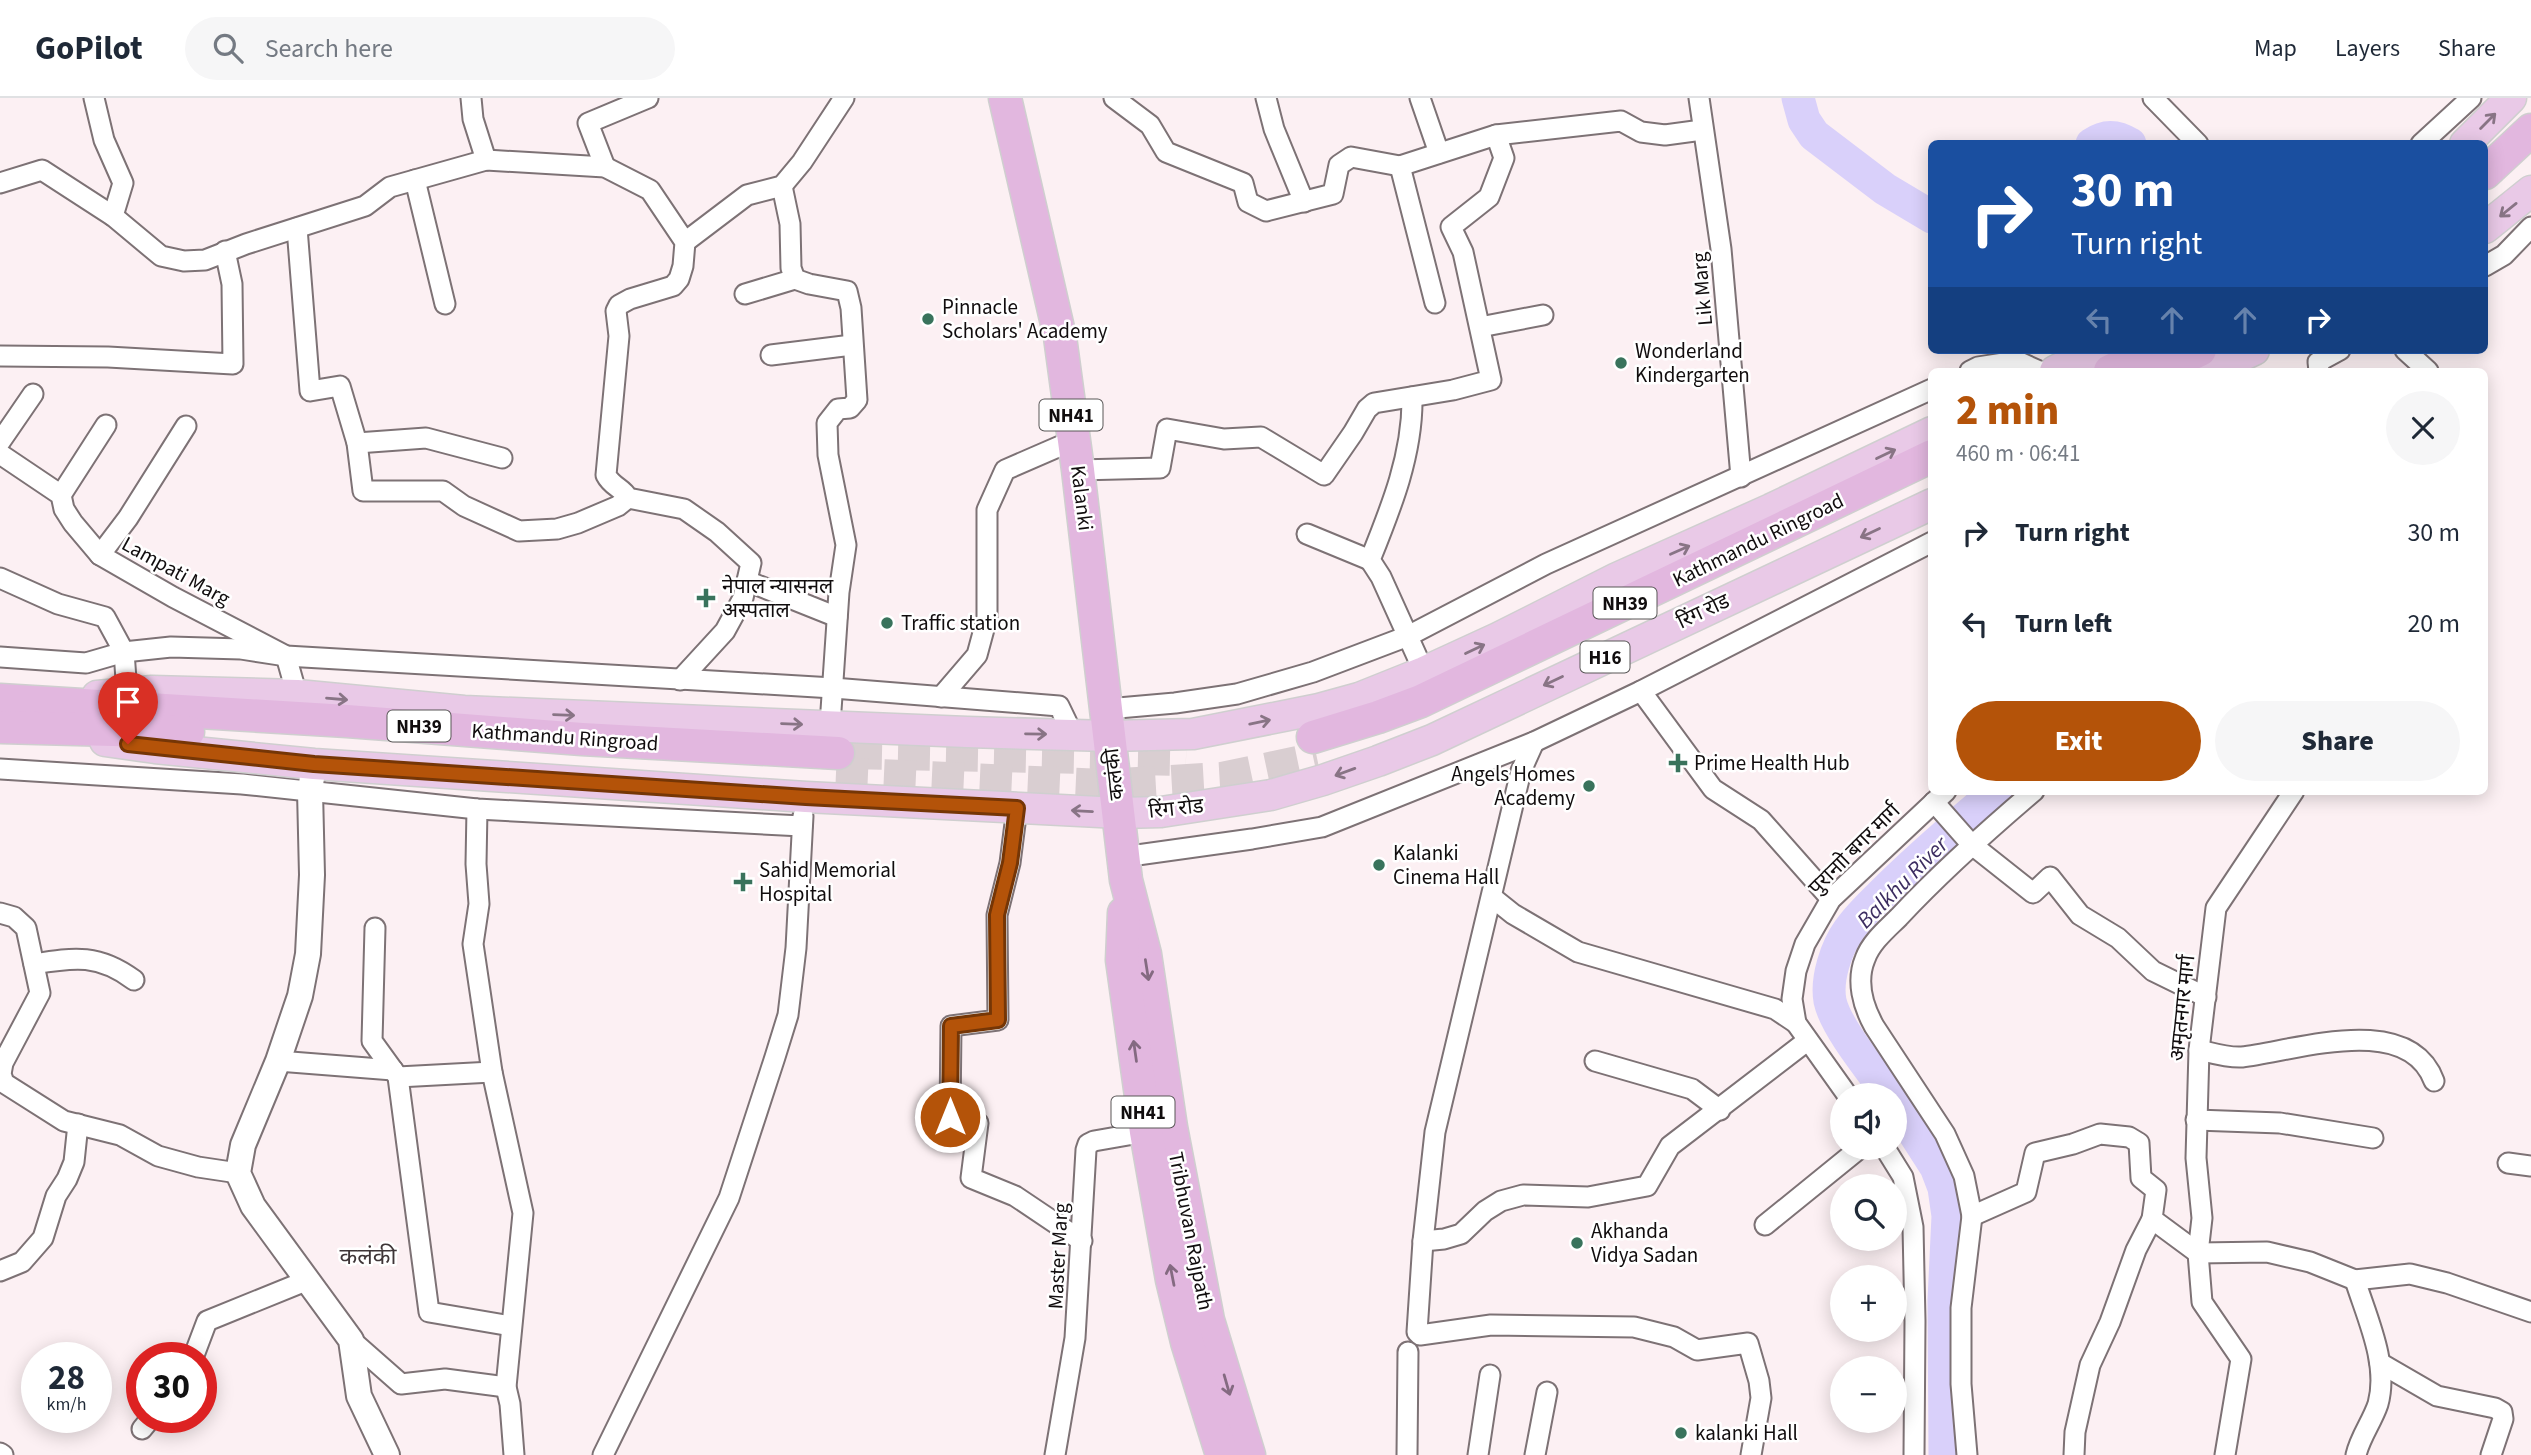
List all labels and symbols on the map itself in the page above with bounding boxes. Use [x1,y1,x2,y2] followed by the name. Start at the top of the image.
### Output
[2480,113,2497,130] one-way arrow
[2499,202,2518,217] one-way arrow
[1684,251,1720,327] street label: Lik Marg
[942,292,1108,346] place label: Pinnacle Scholars' Academy
[920,311,936,327] marker: Pinnacle Scholars' Academy
[1635,336,1750,390] place label: Wonderland Kindergarten
[1613,355,1629,371] marker: Wonderland Kindergarten
[1040,400,1102,430] road number: NH41
[1875,447,1896,460] one-way arrow
[1063,464,1101,532] street label: Kalanki
[1667,485,1849,595] street label: Kathmandu Ringroad
[1860,527,1881,540] one-way arrow
[116,529,236,613] street label: Lampati Marg
[1668,543,1690,556] one-way arrow
[722,571,834,625] place label: नेपाल न्यासनल अस्पताल
[1672,585,1735,636] street label: रिंग रोड
[696,588,716,608] marker: नेपाल न्यासनल अस्पताल
[1594,588,1656,618] road number: NH39
[901,608,1020,638] place label: Traffic station
[879,615,895,631] marker: Traffic station
[1464,642,1485,655] one-way arrow
[1580,642,1630,672] road number: H16
[98,672,158,744] pin
[1543,675,1564,688] one-way arrow
[326,693,348,706] one-way arrow
[552,709,575,722] one-way arrow
[388,710,450,741] road number: NH39
[1248,714,1271,728] one-way arrow
[471,716,659,758] street label: Kathmandu Ringroad
[780,717,803,730] one-way arrow
[1024,727,1047,741] one-way arrow
[1096,746,1132,802] street label: कलंकी
[1694,748,1850,778] place label: Prime Health Hub
[1668,753,1688,773] marker: Prime Health Hub
[1451,759,1575,813] place label: Angels Homes Academy
[1335,767,1356,780] one-way arrow
[1581,778,1597,794] marker: Angels Homes Academy
[1147,790,1206,826] street label: रिंग रोड
[1801,795,1908,902] street label: पुरानाो बगर मार्ग
[1071,804,1094,817] one-way arrow
[1849,828,1957,936] water label: Balkhu River
[1393,838,1499,892] place label: Kalanki Cinema Hall
[759,855,896,909] place label: Sahid Memorial Hospital
[1371,857,1387,873] marker: Kalanki Cinema Hall
[733,872,753,892] marker: Sahid Memorial Hospital
[2162,952,2203,1063] street label: अमृतनगर मार्ग
[1141,958,1154,981] one-way arrow
[1128,1040,1141,1063] one-way arrow
[913,1080,987,1154] position arrow
[1112,1096,1174,1128] road number: NH41
[1161,1149,1221,1313] street label: Tribhuvan Rajpath
[1040,1202,1076,1310] street label: Master Marg
[1591,1216,1698,1270] place label: Akhanda Vidya Sadan
[1569,1235,1585,1251] marker: Akhanda Vidya Sadan
[340,1240,397,1273] district label: कलंकी
[1164,1264,1178,1287] one-way arrow
[126,1342,217,1433] speed limit sign: 30
[1221,1374,1234,1396] one-way arrow
[1695,1418,1798,1448] place label: kalanki Hall
[1673,1425,1689,1441] marker: kalanki Hall

